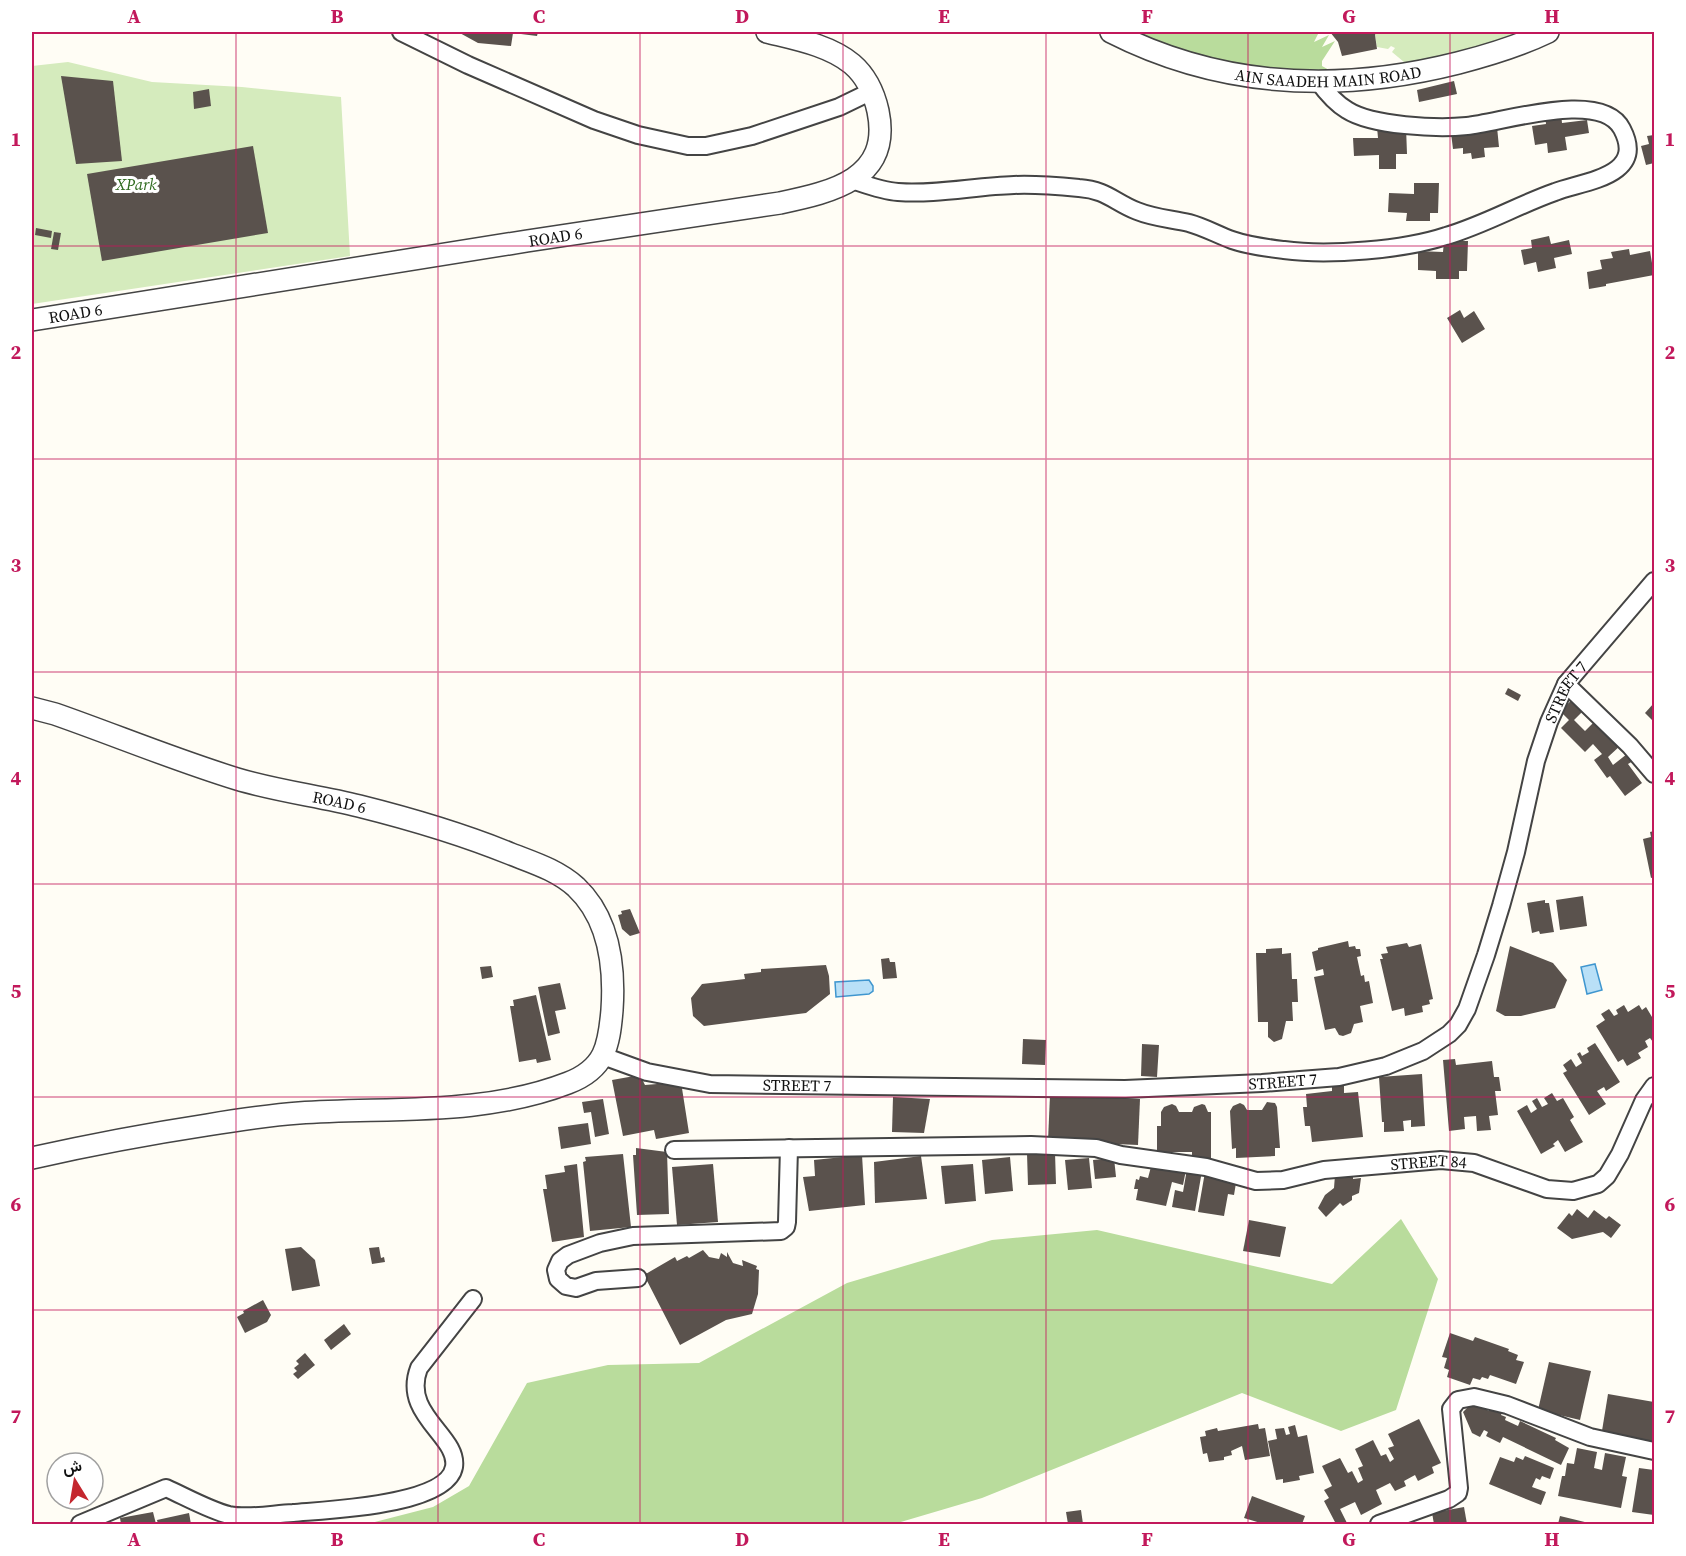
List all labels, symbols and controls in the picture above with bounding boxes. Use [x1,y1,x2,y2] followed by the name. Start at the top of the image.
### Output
[127,2,141,30] text: A
[330,2,344,30] text: B
[533,2,545,30] text: C
[735,2,749,30] text: D
[938,2,950,30] text: E
[1141,2,1153,30] text: F
[1342,2,1356,30] text: G
[1544,2,1560,30] text: H
[1233,60,1423,92] street label: AIN SAADEH MAIN ROAD
[11,125,21,153] text: 1
[1665,125,1675,153] text: 1
[114,173,157,195] park label: XPark
[527,222,584,252] street label: ROAD 6
[47,298,104,328] street label: ROAD 6
[11,338,22,366] text: 2
[1665,338,1676,366] text: 2
[11,551,22,579] text: 3
[1665,551,1676,579] text: 3
[1539,656,1592,726] street label: STREET 7
[11,764,22,792] text: 4
[1665,764,1676,792] text: 4
[311,785,369,818] street label: ROAD 6
[11,977,22,1005] text: 5
[1665,977,1676,1005] text: 5
[1248,1068,1318,1095] street label: STREET 7
[763,1074,831,1096] street label: STREET 7
[1389,1149,1468,1175] street label: STREET 84
[11,1190,22,1218] text: 6
[1665,1190,1676,1218] text: 6
[11,1402,22,1430] text: 7
[1665,1402,1676,1430] text: 7
[45,1451,105,1511] north arrow
[61,1454,84,1479] text: ش
[127,1525,141,1553] text: A
[330,1525,344,1553] text: B
[533,1525,545,1553] text: C
[735,1525,749,1553] text: D
[938,1525,950,1553] text: E
[1141,1525,1153,1553] text: F
[1342,1525,1356,1553] text: G
[1544,1525,1560,1553] text: H

